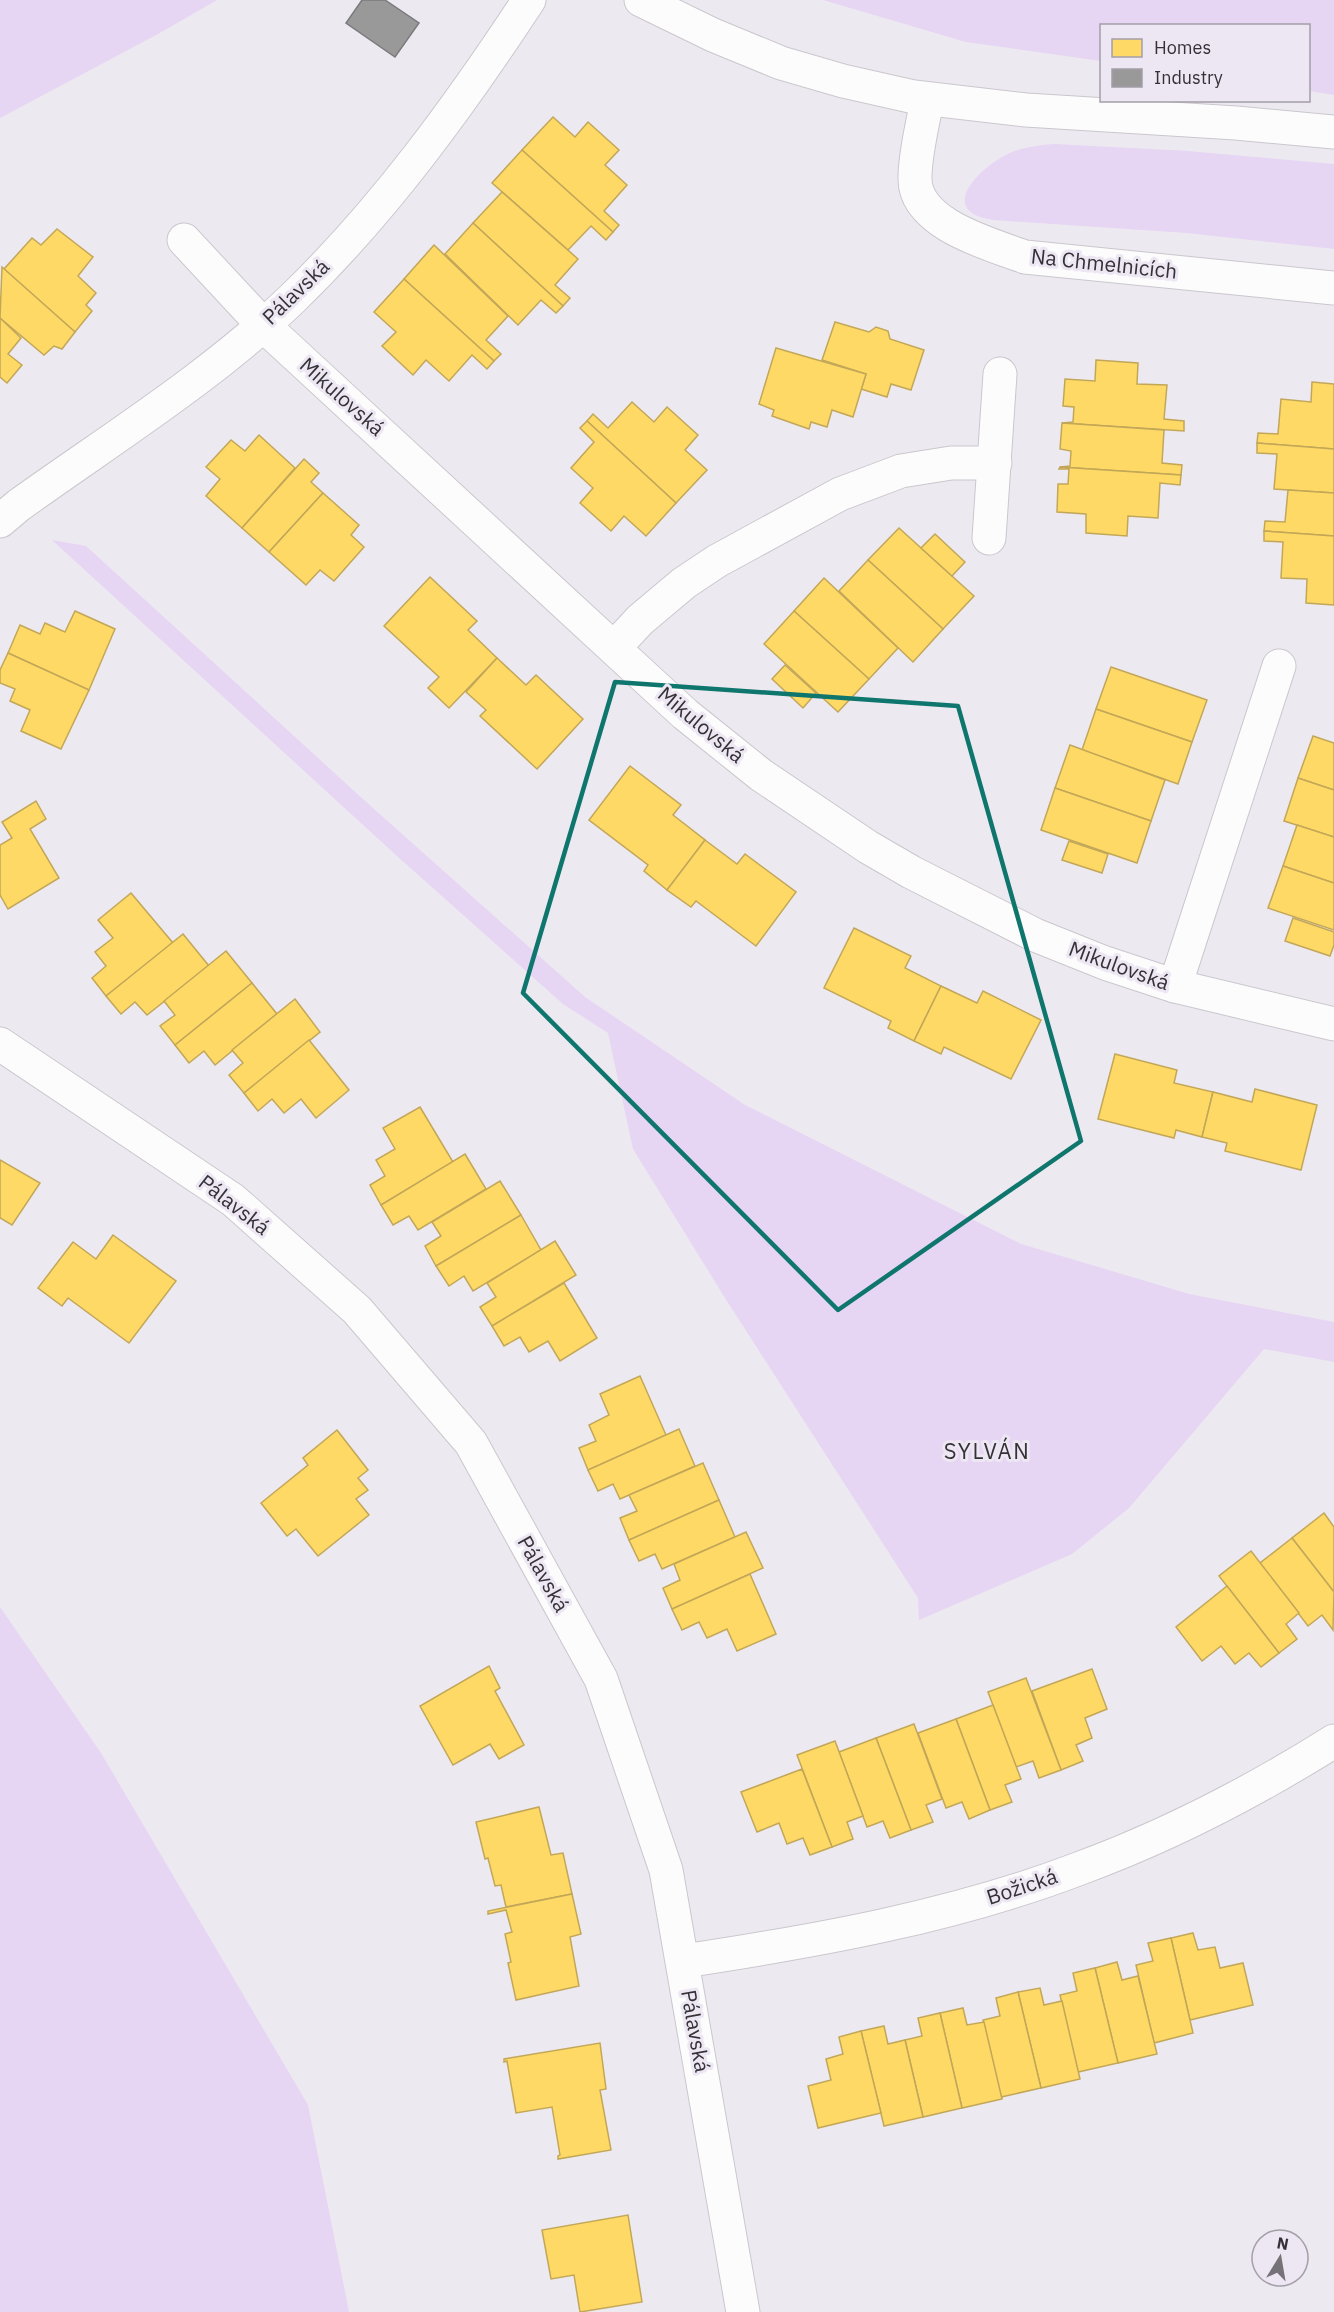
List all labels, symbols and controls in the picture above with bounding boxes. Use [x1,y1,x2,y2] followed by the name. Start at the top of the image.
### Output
[1100,24,1310,102] legend
[1154,36,1211,59] text: Homes
[1154,66,1223,89] text: Industry
[1030,241,1179,285] street label: Na Chmelnicích
[256,252,335,330] street label: Pálavská
[294,351,391,442] street label: Mikulovská
[652,680,751,769] street label: Mikulovská
[1065,934,1174,996] street label: Mikulovská
[193,1168,276,1241] street label: Pálavská
[944,1436,1030,1465] district label: SYLVÁN
[511,1530,576,1617] street label: Pálavská
[983,1861,1061,1911] street label: Božická
[675,1987,717,2074] street label: Pálavská
[1250,2228,1310,2288] north arrow
[1275,2232,1290,2254] text: N

